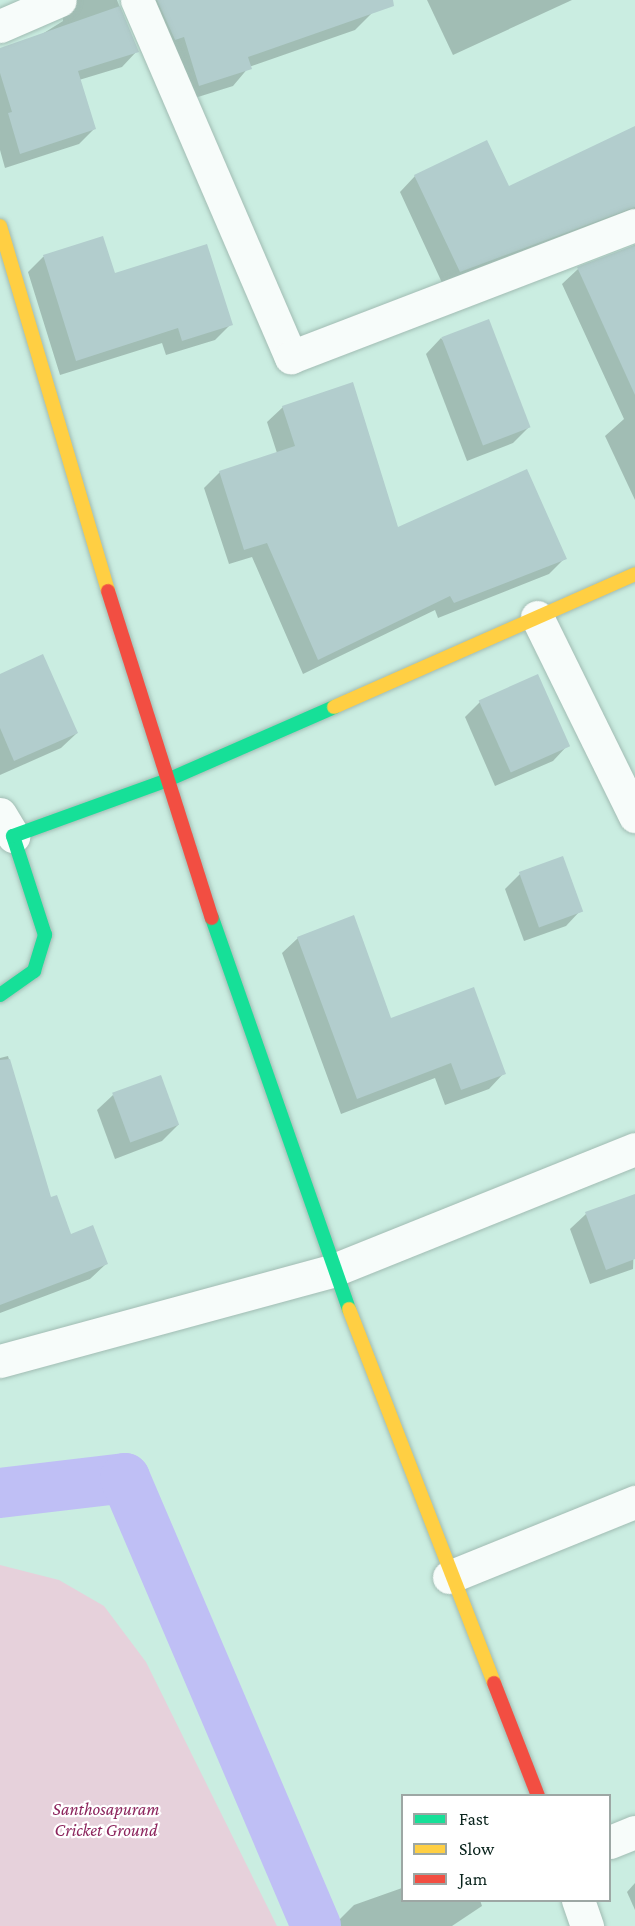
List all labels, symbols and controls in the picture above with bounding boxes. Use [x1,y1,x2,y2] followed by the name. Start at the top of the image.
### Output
[401,1794,611,1902] legend
[53,1799,159,1842] park label: Santhosapuram Cricket Ground
[459,1809,489,1829] text: Fast
[459,1839,494,1859] text: Slow
[459,1869,487,1889] text: Jam

